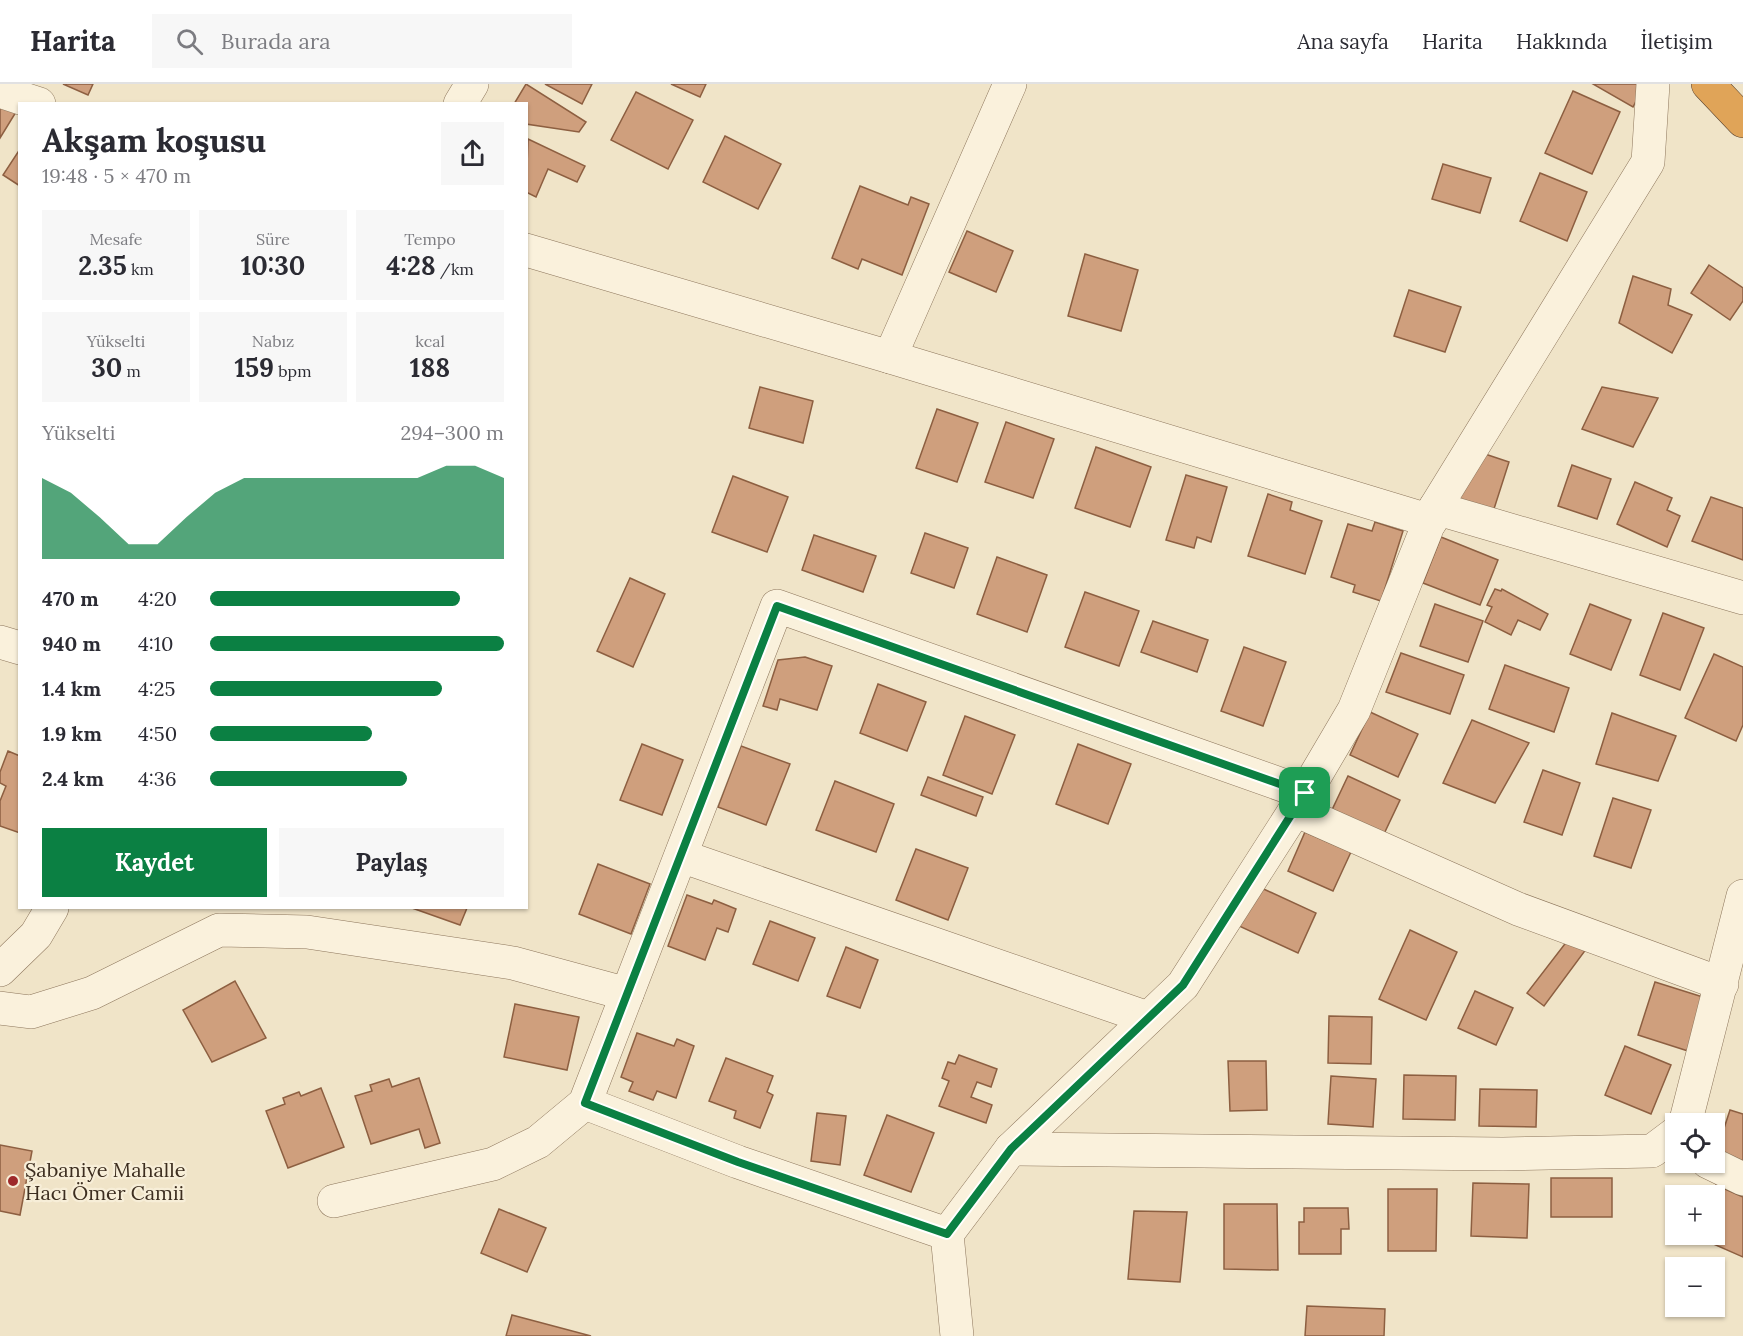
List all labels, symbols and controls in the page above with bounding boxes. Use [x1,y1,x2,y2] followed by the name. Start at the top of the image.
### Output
[152,14,572,68] search box
[30,23,116,59] text: Harita
[173,25,206,58] icon: search
[221,27,331,55] text: Burada ara
[1297,28,1389,55] text: Ana sayfa
[1422,28,1483,55] text: Harita
[1516,28,1608,55] text: Hakkında
[1641,28,1713,55] text: İletişim
[42,119,266,161] text: Akşam koşusu
[441,122,504,185] button: share
[42,163,191,188] text: 19:48 · 5 × 470 m
[90,229,142,249] text: Mesafe
[256,229,290,249] text: Süre
[404,229,456,249] text: Tempo
[78,249,127,282] text: 2.35
[241,249,305,282] text: 10:30
[386,249,436,282] text: 4:28
[127,259,154,279] text: km
[436,259,474,279] text: /km
[87,331,145,351] text: Yükselti
[252,331,294,351] text: Nabız
[415,331,445,351] text: kcal
[91,351,122,384] text: 30
[235,351,274,384] text: 159
[410,351,450,384] text: 188
[122,361,141,381] text: m
[274,361,311,381] text: bpm
[42,420,115,445] text: Yükselti
[400,420,504,445] text: 294–300 m
[42,586,99,611] text: 470 m
[138,586,177,611] text: 4:20
[42,631,101,656] text: 940 m
[138,631,174,656] text: 4:10
[42,676,101,701] text: 1.4 km
[138,676,175,701] text: 4:25
[42,721,102,746] text: 1.9 km
[138,721,177,746] text: 4:50
[42,766,104,791] text: 2.4 km
[138,766,177,791] text: 4:36
[1279,767,1330,818] pin
[1288,776,1321,809] icon: arrive
[42,828,267,897] button: Kaydet
[279,828,504,897] button: Paylaş
[1665,1113,1725,1317] map controls
[1665,1113,1725,1173] button: locate
[25,1157,186,1205] place label: Şabaniye Mahalle Hacı Ömer Camii
[6,1174,20,1188] marker: Şabaniye Mahalle Hacı Ömer Camii
[1665,1185,1725,1245] button: +
[1665,1257,1725,1317] button: −

